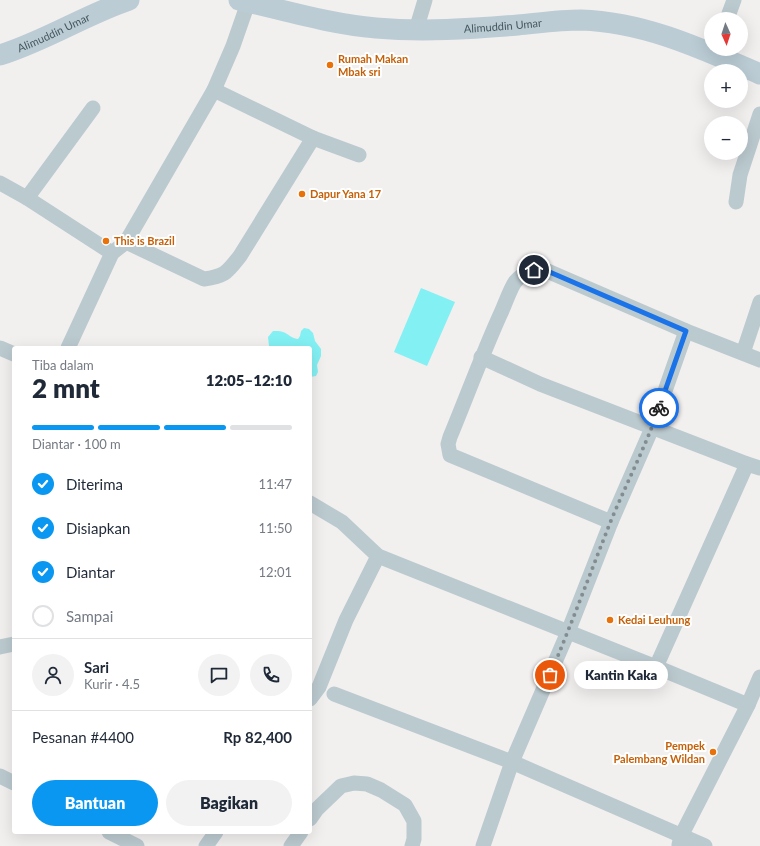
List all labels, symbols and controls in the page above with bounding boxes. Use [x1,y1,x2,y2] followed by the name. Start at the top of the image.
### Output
[15,10,92,54] street label: Alimuddin Umar
[704,12,748,56] north arrow
[704,12,748,160] map controls
[463,16,543,35] street label: Alimuddin Umar
[338,52,408,78] place label: Rumah Makan Mbak sri
[325,60,335,70] marker: Rumah Makan Mbak sri
[704,64,748,108] button: +
[704,116,748,160] button: −
[310,187,381,200] place label: Dapur Yana 17
[297,189,307,199] marker: Dapur Yana 17
[114,234,175,247] place label: This is Brazil
[101,236,111,246] marker: This is Brazil
[517,253,551,287] pin
[523,259,545,281] icon: home
[32,357,94,373] text: Tiba dalam
[206,371,292,389] text: 12:05–12:10
[32,372,100,404] text: 2 mnt
[639,388,679,428] courier
[648,397,670,419] icon: bike
[32,436,121,452] text: Diantar · 100 m
[32,473,54,495] icon: check
[66,475,123,493] text: Diterima
[259,476,292,492] text: 11:47
[32,517,54,539] icon: check
[66,519,130,537] text: Disiapkan
[259,520,292,536] text: 11:50
[32,561,54,583] icon: check
[66,563,115,581] text: Diantar
[259,564,292,580] text: 12:01
[66,607,113,625] text: Sampai
[618,613,690,626] place label: Kedai Leuhung
[605,615,615,625] marker: Kedai Leuhung
[32,654,74,696] button: person
[198,654,240,696] button: chat
[250,654,292,696] button: phone
[84,658,109,676] text: Sari
[533,658,567,692] pin
[574,661,668,689] callout: Kantin Kaka
[539,664,561,686] icon: bag
[585,667,657,683] text: Kantin Kaka
[84,676,140,692] text: Kurir · 4.5
[32,728,134,746] text: Pesanan #4400
[223,728,292,746] text: Rp 82,400
[613,739,705,765] place label: Pempek Palembang Wildan
[708,747,718,757] marker: Pempek Palembang Wildan
[32,780,158,826] button: Bantuan
[166,780,292,826] button: Bagikan

